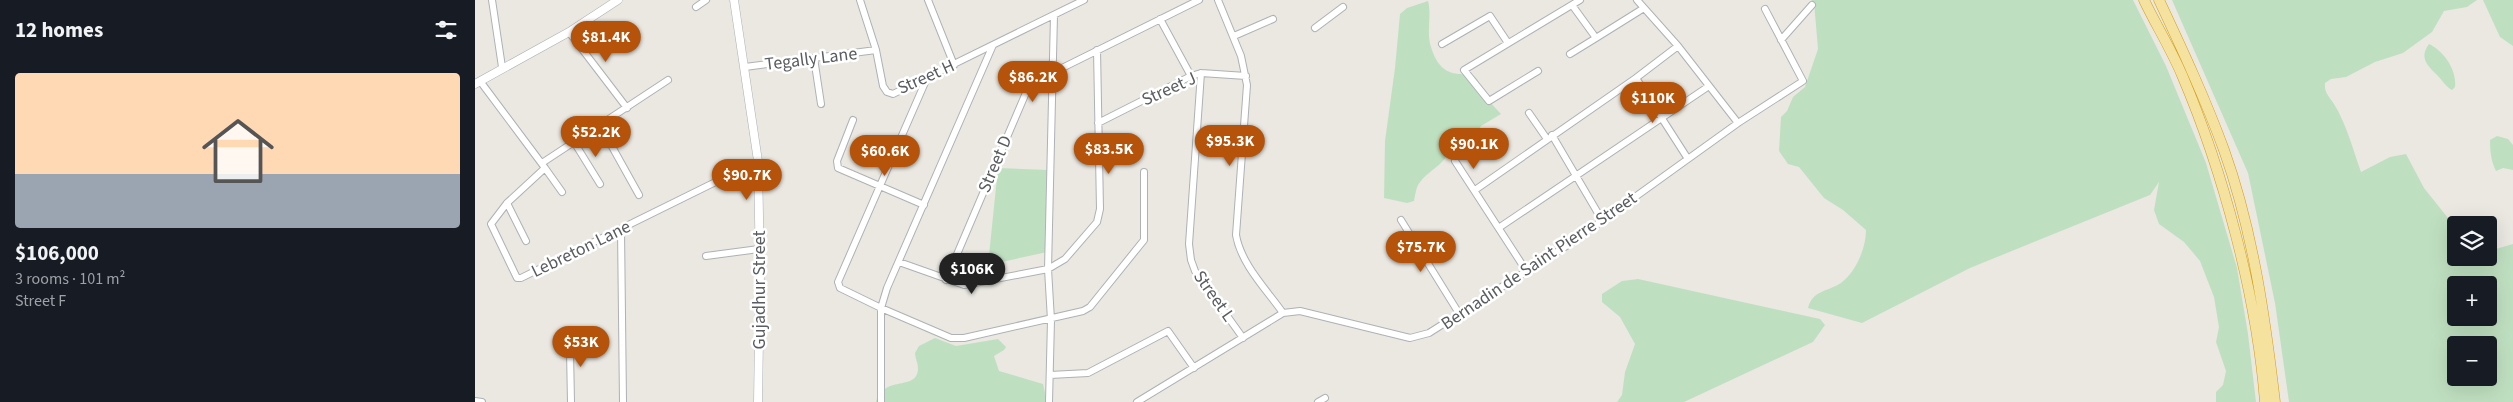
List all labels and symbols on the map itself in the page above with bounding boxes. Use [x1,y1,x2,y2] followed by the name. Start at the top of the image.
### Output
[565,20,647,63] pin: $81.4K
[763,41,859,77] street label: Tegally Lane
[893,53,959,101] street label: Street H
[992,61,1074,103] pin: $86.2K
[1138,66,1200,112] street label: Street J
[1618,82,1688,124] pin: $110K
[555,116,637,158] pin: $52.2K
[1189,124,1271,167] pin: $95.3K
[1433,128,1515,170] pin: $90.1K
[972,132,1018,196] street label: Street D
[1068,132,1150,175] pin: $83.5K
[844,134,926,177] pin: $60.6K
[706,158,788,201] pin: $90.7K
[1436,186,1642,336] street label: Bernadin de Saint Pierre Street
[527,214,635,284] street label: Lebreton Lane
[1380,230,1462,273] pin: $75.7K
[747,231,772,349] street label: Gujadhur Street
[937,252,1007,295] pin: $106K
[1187,265,1241,327] street label: Street L
[551,326,611,368] pin: $53K

